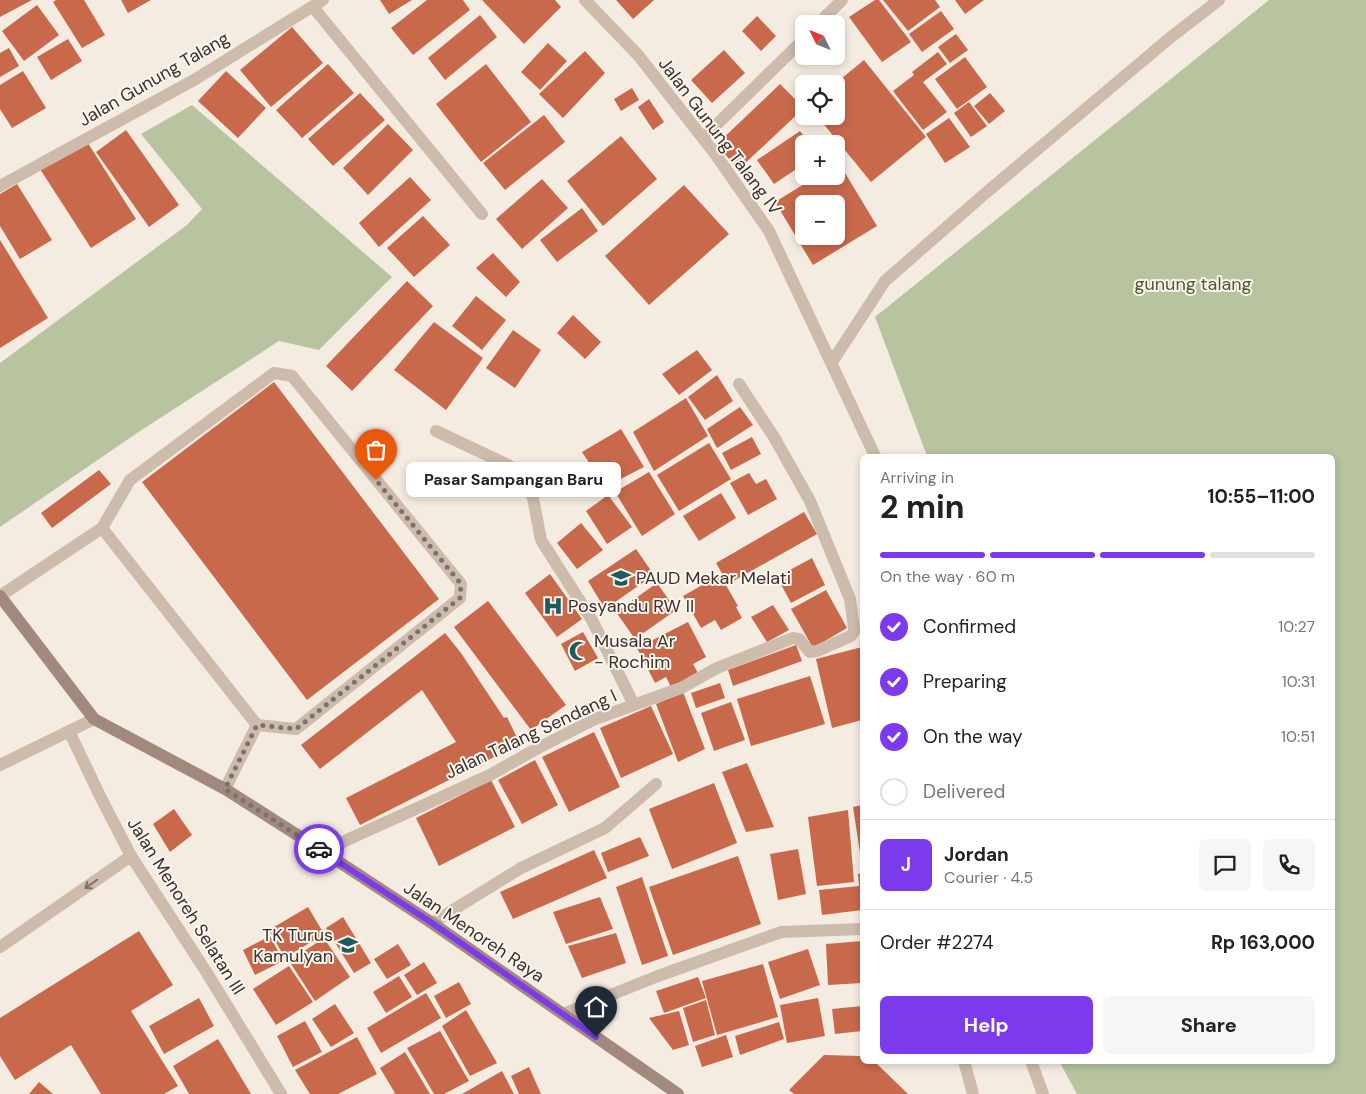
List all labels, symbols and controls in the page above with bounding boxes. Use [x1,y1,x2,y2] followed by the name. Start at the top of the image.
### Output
[795,15,845,65] north arrow
[795,15,845,245] map controls
[74,26,234,132] street label: Jalan Gunung Talang
[653,52,787,220] street label: Jalan Gunung Talang IV
[795,75,845,125] button: locate
[795,135,845,185] button: +
[795,195,845,245] button: −
[1134,272,1252,296] park label: gunung talang
[355,429,397,480] pin
[362,436,390,464] icon: bag
[406,462,621,498] callout: Pasar Sampangan Baru
[880,467,954,488] text: Arriving in
[424,469,603,490] text: Pasar Sampangan Baru
[1208,484,1315,509] text: 10:55–11:00
[880,486,965,528] text: 2 min
[636,566,791,590] place label: PAUD Mekar Melati
[880,566,1015,587] text: On the way · 60 m
[610,567,632,589] school or university icon: PAUD Mekar Melati
[568,594,694,618] place label: Posyandu RW II
[542,595,564,617] hospital icon: Posyandu RW II
[880,613,908,641] icon: check
[923,614,1016,639] text: Confirmed
[1278,616,1315,637] text: 10:27
[594,629,676,674] place label: Musala Ar - Rochim
[568,640,590,662] mosque icon: Musala Ar - Rochim
[880,668,908,696] icon: check
[923,669,1007,694] text: Preparing
[1282,671,1315,692] text: 10:31
[441,684,621,784] street label: Jalan Talang Sendang I
[880,723,908,751] icon: check
[923,724,1023,749] text: On the way
[1281,726,1315,747] text: 10:51
[923,779,1005,804] text: Delivered
[122,813,250,999] street label: Jalan Menoreh Selatan III
[294,824,344,874] courier
[305,835,333,863] icon: car
[1199,839,1251,891] button: chat
[1263,839,1315,891] button: phone
[944,842,1009,867] text: Jordan
[901,852,911,877] text: J
[944,867,1033,888] text: Courier · 4.5
[399,876,549,988] street label: Jalan Menoreh Raya
[84,879,98,889] one-way arrow
[253,923,333,968] place label: TK Turus Kamulyan
[880,930,994,955] text: Order #2274
[1211,930,1315,955] text: Rp 163,000
[337,934,359,956] school or university icon: TK Turus Kamulyan
[575,986,617,1037] pin
[582,993,610,1021] icon: home
[880,996,1093,1054] button: Help
[1103,996,1315,1054] button: Share

